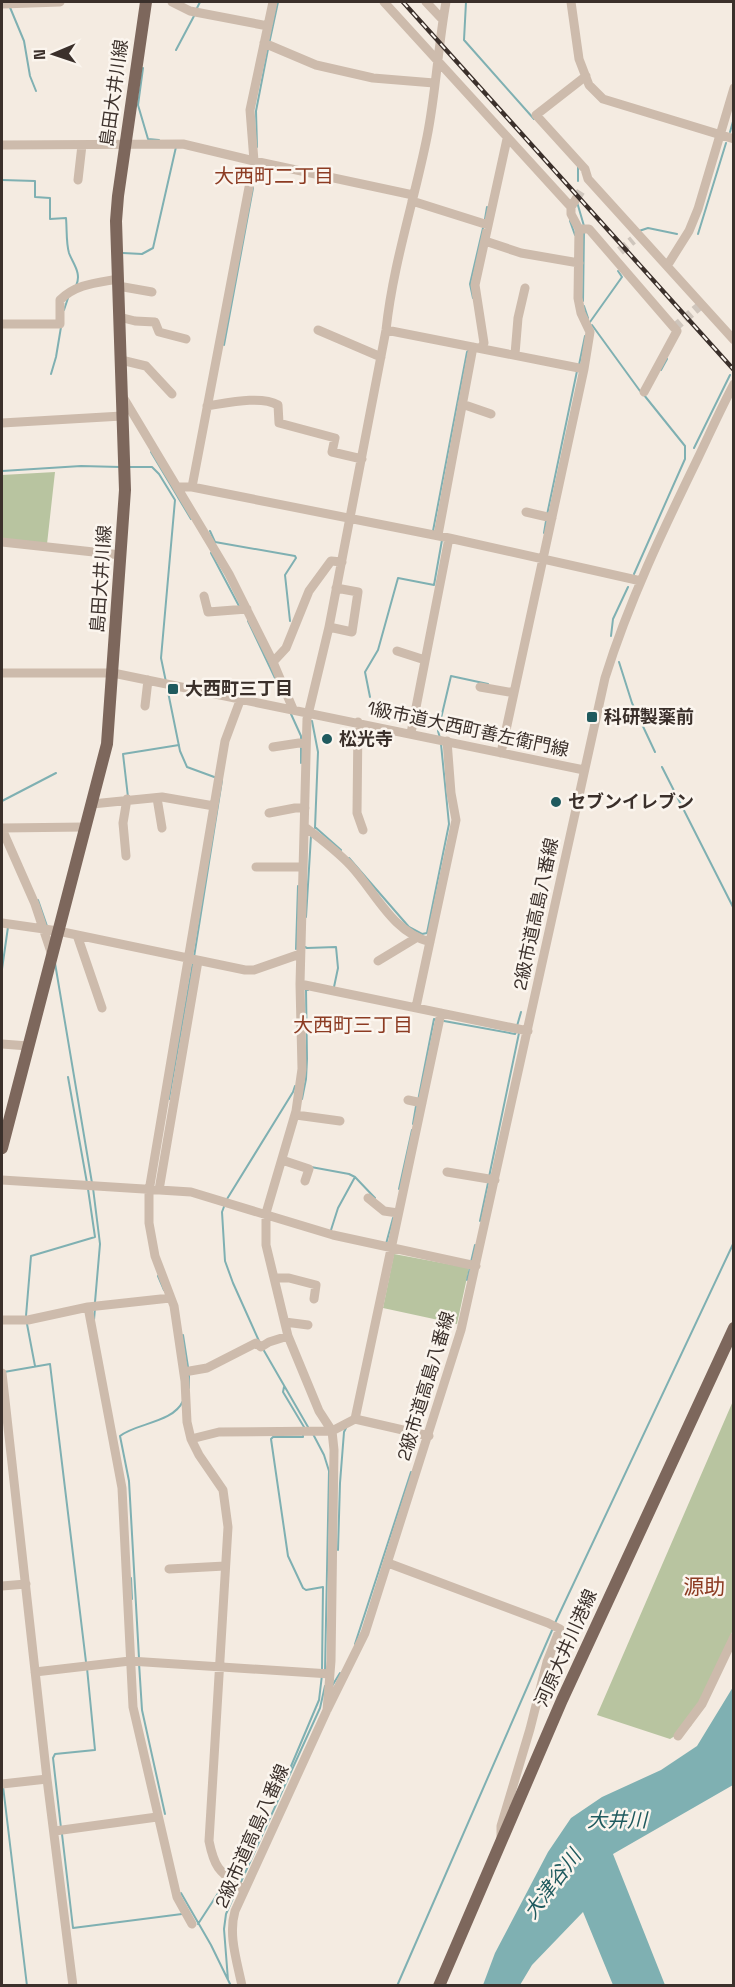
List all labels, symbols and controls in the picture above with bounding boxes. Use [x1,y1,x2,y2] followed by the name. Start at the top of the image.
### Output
[24,24,84,84] north arrow
[95,38,132,148] street label: 島田大井川線
[29,49,50,60] text: N
[214,163,334,189] district label: 大西町二丁目
[85,524,116,634] street label: 島田大井川線
[185,677,293,700] place label: 大西町三丁目
[166,682,180,696] marker: 大西町三丁目
[365,696,571,761] street label: 1級市道大西町善左衛門線
[604,705,694,728] place label: 科研製薬前
[585,710,599,724] marker: 科研製薬前
[339,727,393,750] place label: 松光寺
[320,732,334,746] marker: 松光寺
[568,790,694,813] place label: セブンイレブン
[549,795,563,809] marker: セブンイレブン
[508,836,563,992] street label: 2級市道高島八番線
[293,1012,413,1038] district label: 大西町三丁目
[392,1308,459,1463] street label: 2級市道高島八番線
[683,1573,725,1600] district label: 源助
[529,1586,602,1710] street label: 河原大井川港線
[210,1760,294,1911] street label: 2級市道高島八番線
[587,1807,649,1833] water label: 大井川
[518,1843,588,1924] water label: 大津谷川

